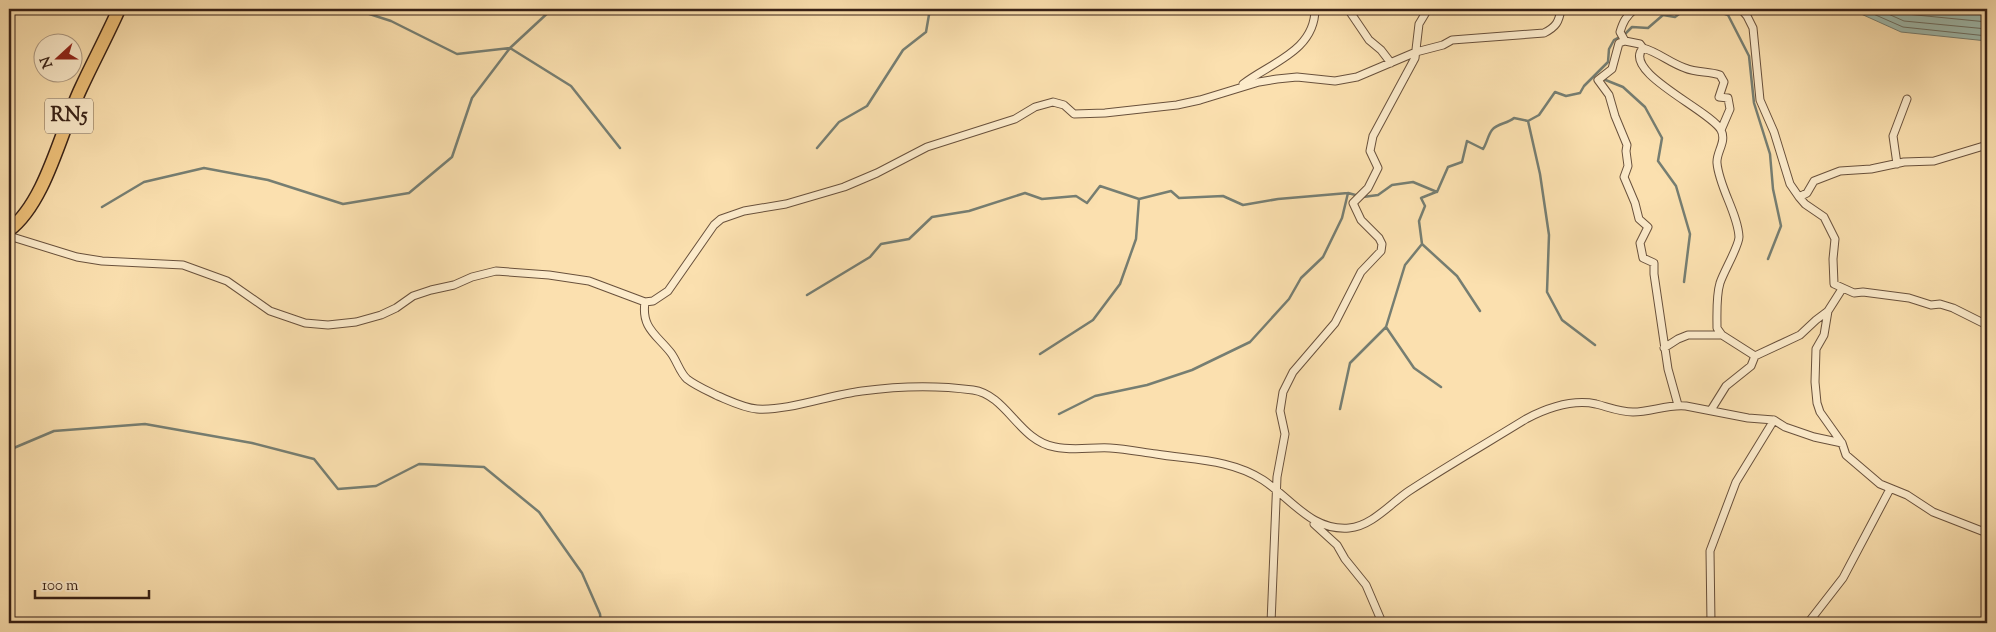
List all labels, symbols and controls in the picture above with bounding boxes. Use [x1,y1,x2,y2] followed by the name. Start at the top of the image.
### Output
[32,32,82,82] north arrow
[36,53,59,71] text: N
[45,98,93,134] road number: RN5
[35,567,149,599] scale bar
[42,576,79,597] text: 100 m

